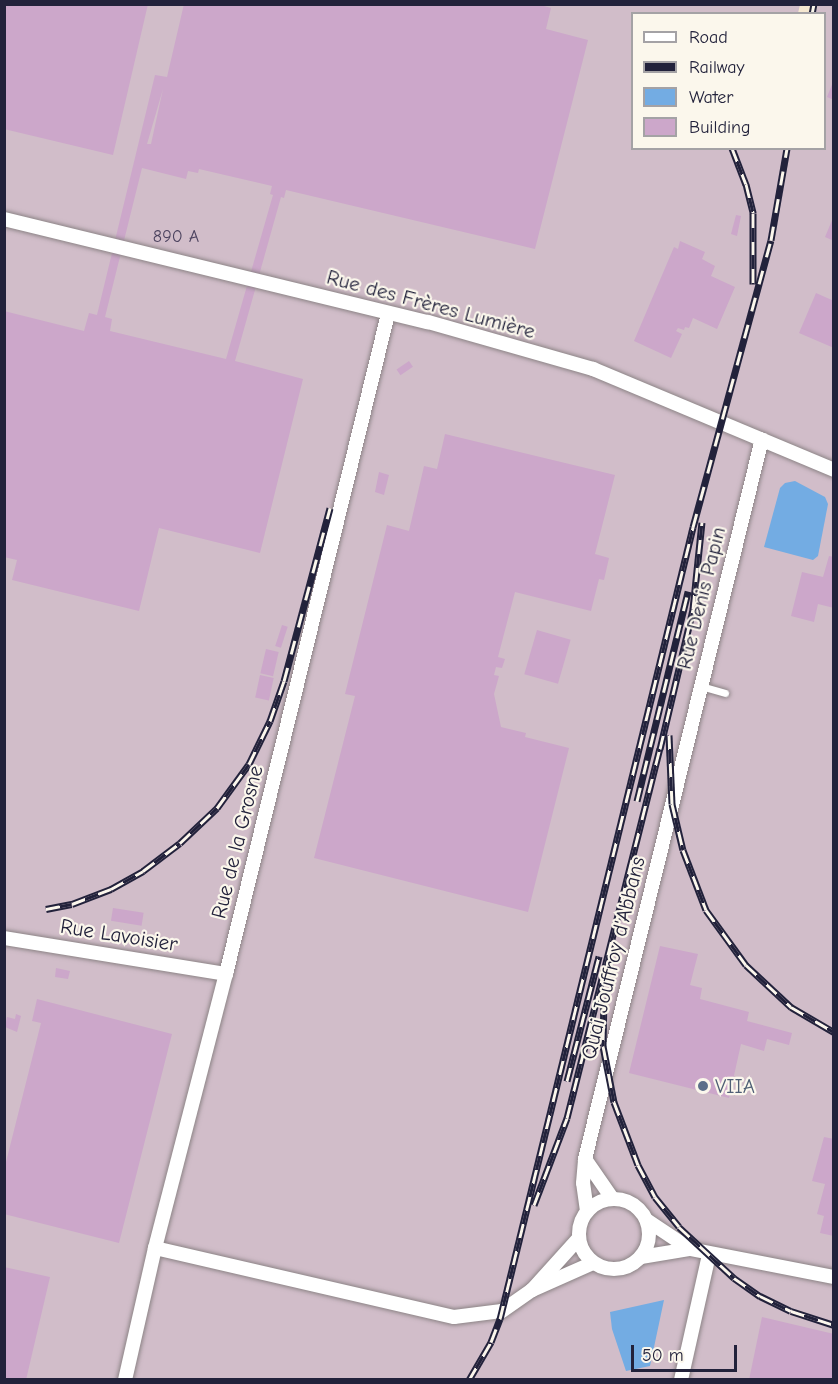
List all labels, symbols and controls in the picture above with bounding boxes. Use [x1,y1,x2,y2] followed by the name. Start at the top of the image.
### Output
[631,12,826,150] legend
[689,27,728,48] text: Road
[689,57,745,78] text: Railway
[689,87,733,108] text: Water
[689,117,751,138] text: Building
[153,226,199,248] house number: 890 A
[324,264,538,344] street label: Rue des Frères Lumière
[671,524,731,672] street label: Rue Denis Papin
[206,763,268,921] street label: Rue de la Grosne
[576,854,650,1062] street label: Quai Jouffroy d'Abbans
[59,913,179,957] street label: Rue Lavoisier
[715,1073,755,1099] place label: VIIA
[696,1079,710,1093] marker: VIIA
[634,1333,740,1371] scale bar
[642,1345,684,1366] text: 50 m

